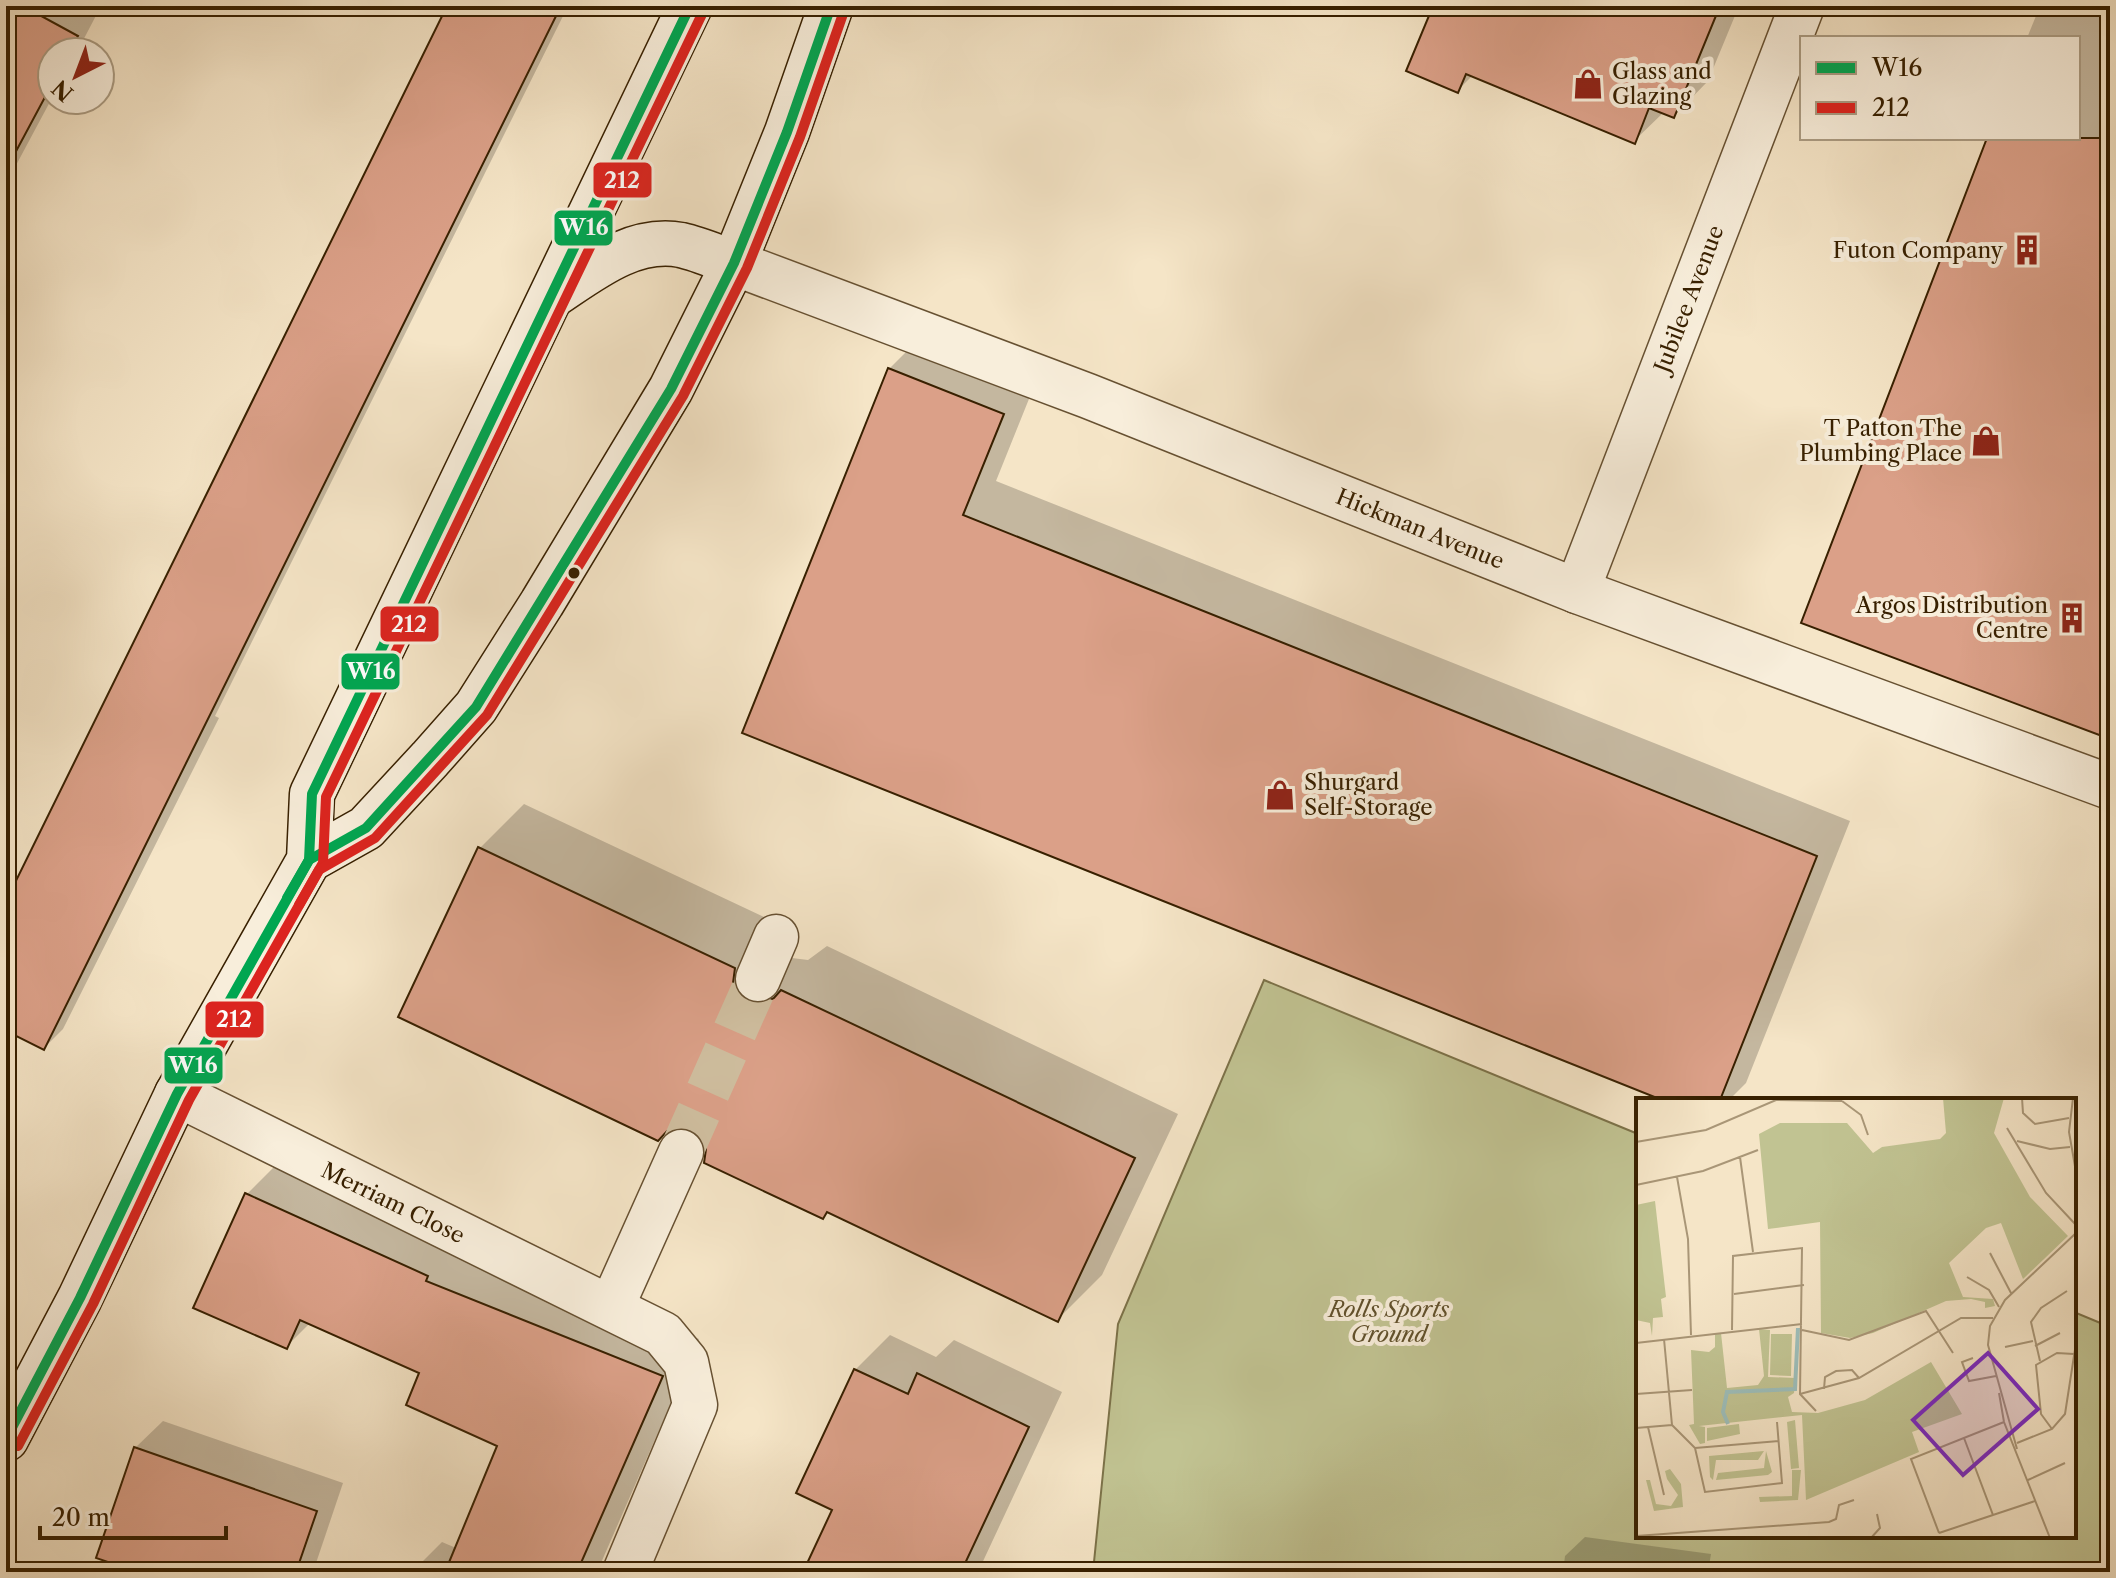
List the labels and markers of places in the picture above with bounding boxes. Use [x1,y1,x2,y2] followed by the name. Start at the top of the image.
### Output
[1612,58,1712,110] place label: Glass and Glazing
[1571,67,1605,101] shop icon: Glass and Glazing
[2010,233,2044,267] building icon: Futon Company
[1833,237,2004,264] place label: Futon Company
[1799,415,1962,467] place label: T Patton The Plumbing Place
[1969,424,2003,458] shop icon: T Patton The Plumbing Place
[566,565,582,581] unlabelled marker
[1855,592,2048,644] place label: Argos Distribution Centre
[2055,601,2089,635] building icon: Argos Distribution Centre
[1304,769,1433,821] place label: Shurgard Self-Storage
[1263,778,1297,812] shop icon: Shurgard Self-Storage

